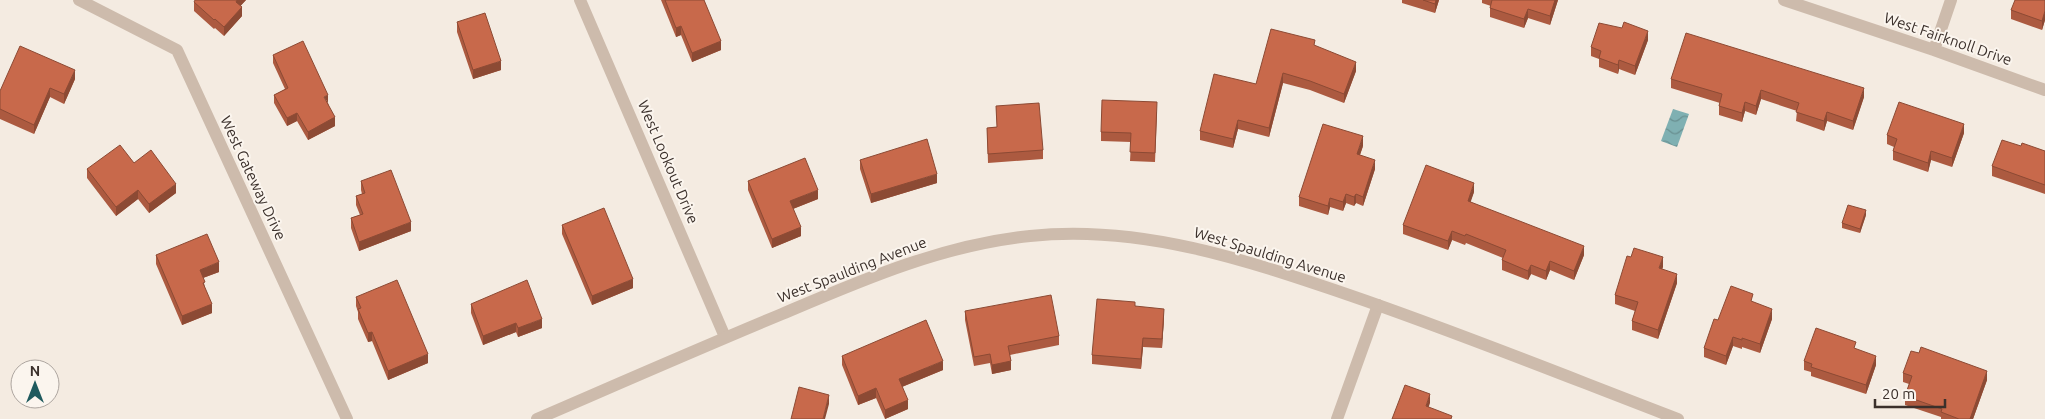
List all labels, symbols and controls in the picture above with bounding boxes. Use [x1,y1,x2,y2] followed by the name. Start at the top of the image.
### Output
[1882,9,2014,68] street label: West Fairknoll Drive
[635,98,702,226] street label: West Lookout Drive
[217,113,290,243] street label: West Gateway Drive
[1192,223,1348,286] street label: West Spaulding Avenue
[775,233,929,306] street label: West Spaulding Avenue
[10,359,60,409] north arrow
[30,363,40,379] text: N
[1875,376,1945,408] scale bar
[1882,385,1915,402] text: 20 m

